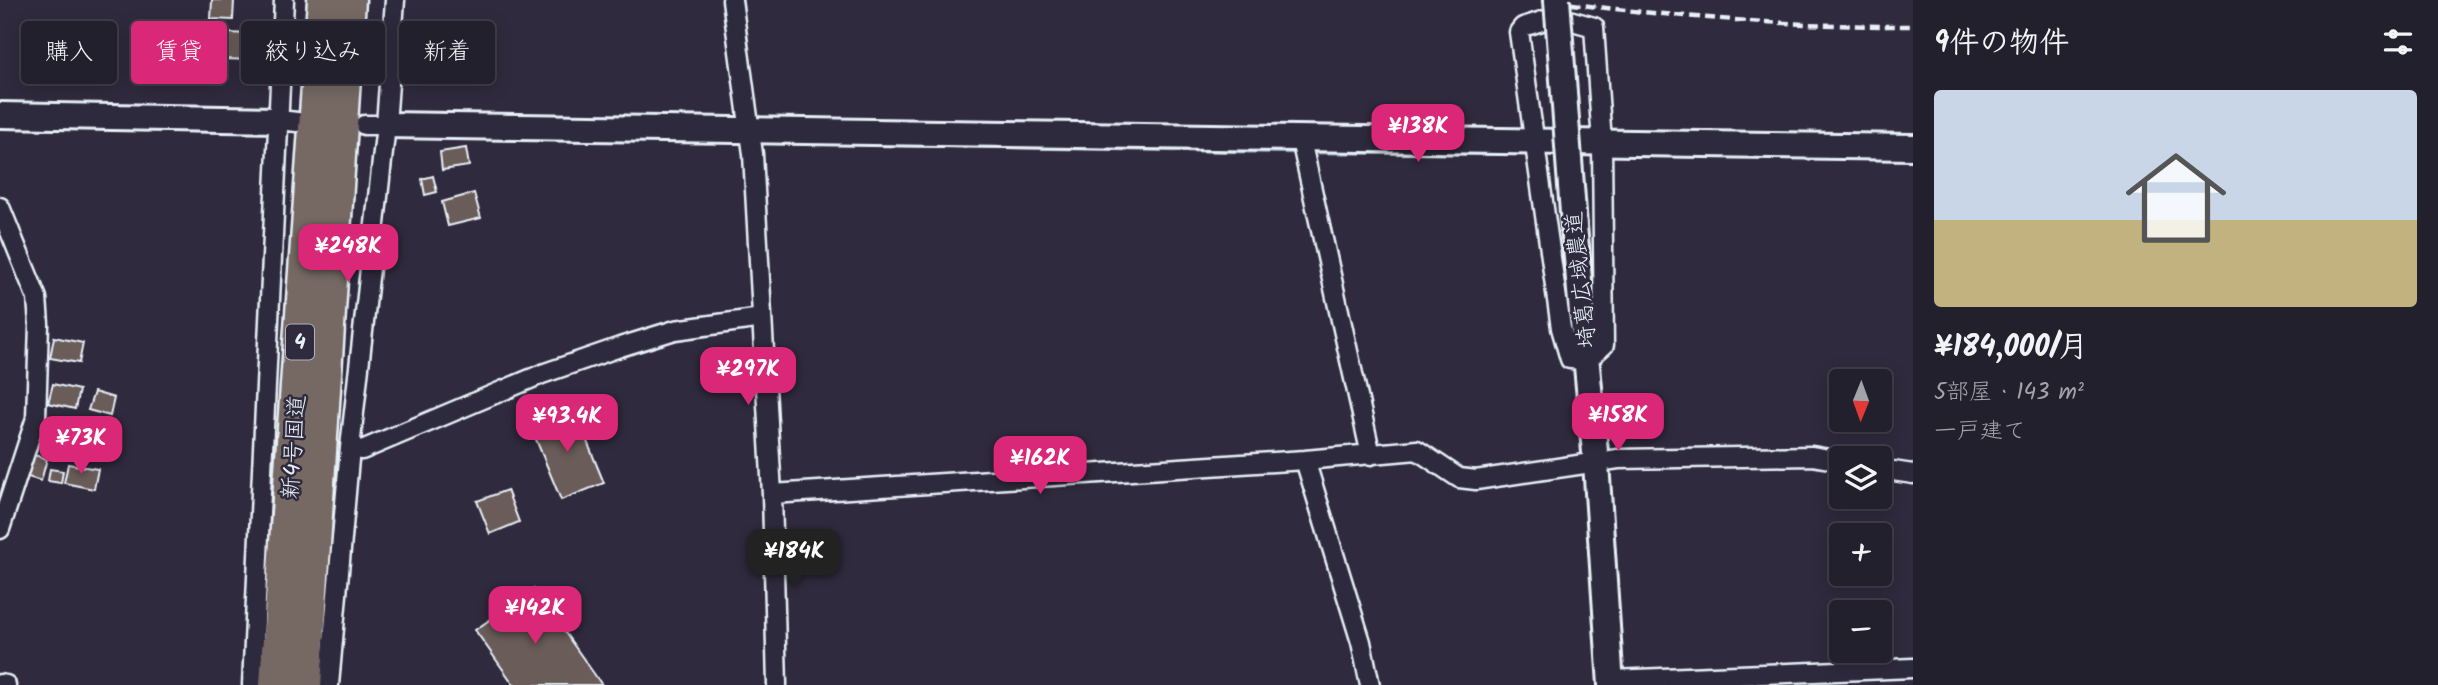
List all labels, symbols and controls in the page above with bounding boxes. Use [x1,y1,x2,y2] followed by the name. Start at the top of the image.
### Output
[1934,20,2069,68] text: 9件の物件
[21,21,117,84] chip: 購入
[131,21,227,84] chip: 賃貸
[241,21,385,84] chip: 絞り込み
[399,21,495,84] chip: 新着
[2379,23,2417,61] icon: filters
[1369,104,1467,164] pin: ¥138K
[1387,109,1449,145] text: ¥138K
[2113,135,2239,261] icon: home
[1557,209,1607,350] street label: 埼葛広域農道
[299,224,397,284] pin: ¥248K
[314,229,382,265] text: ¥248K
[286,324,314,360] road number: 4
[1934,324,2088,372] text: ¥184,000/月
[699,348,797,407] pin: ¥297K
[716,352,780,388] text: ¥297K
[1829,369,1892,432] north arrow
[1829,369,1892,663] map controls
[1934,375,2084,411] text: 5部屋 · 143 m²
[1569,393,1667,453] pin: ¥158K
[273,394,317,501] street label: 新4号国道
[510,394,624,454] pin: ¥93.4K
[1588,398,1648,434] text: ¥158K
[532,399,602,435] text: ¥93.4K
[1934,414,2026,450] text: 一戸建て
[40,416,122,476] pin: ¥73K
[55,421,107,457] text: ¥73K
[991,436,1089,496] pin: ¥162K
[1010,441,1070,477] text: ¥162K
[1829,446,1892,509] button: layers
[1829,523,1892,586] button: +
[745,530,843,589] pin: ¥184K
[763,534,825,570] text: ¥184K
[486,586,584,646] pin: ¥142K
[505,591,565,627] text: ¥142K
[1829,600,1892,663] button: −

